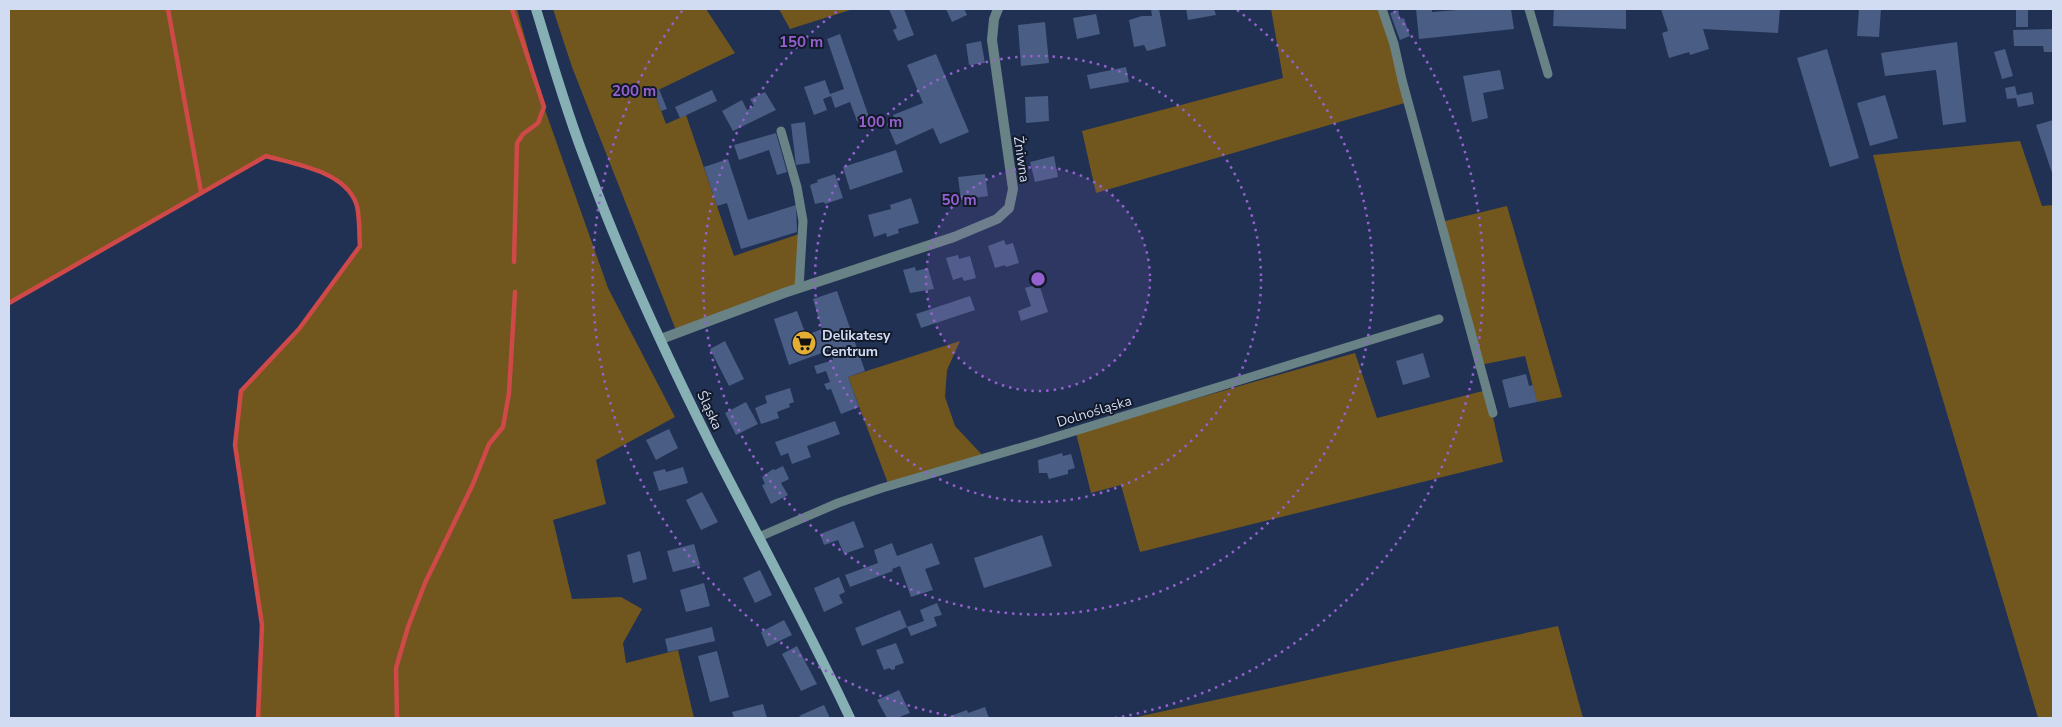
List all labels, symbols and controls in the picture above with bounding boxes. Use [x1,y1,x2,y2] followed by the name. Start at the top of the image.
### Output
[779,32,823,52] text: 150 m
[612,81,656,101] text: 200 m
[858,112,902,132] text: 100 m
[1009,135,1034,183] street label: Żniwna
[941,190,977,210] text: 50 m
[1029,270,1047,288] centre of rings
[822,326,891,361] place label: Delikatesy Centrum
[791,330,817,356] supermarket icon: Delikatesy Centrum
[692,387,727,433] street label: Śląska
[1054,391,1134,432] street label: Dolnośląska

